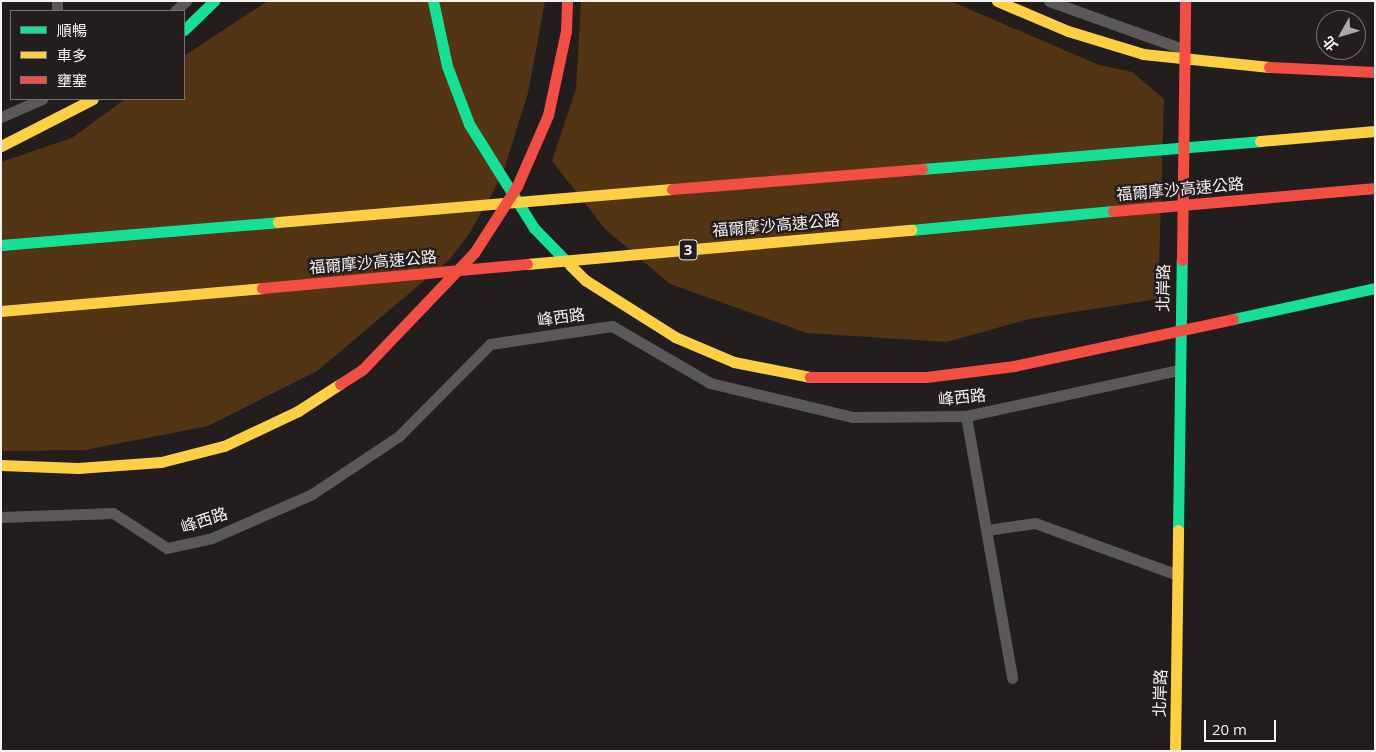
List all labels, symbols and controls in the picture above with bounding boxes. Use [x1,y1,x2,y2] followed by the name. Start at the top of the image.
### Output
[10,10,185,100] legend
[1316,10,1366,60] north arrow
[57,20,87,40] text: 順暢
[1318,33,1342,56] text: 北
[57,45,87,65] text: 車多
[57,70,87,90] text: 壅塞
[1115,174,1245,204] street label: 福爾摩沙高速公路
[711,210,841,240] street label: 福爾摩沙高速公路
[678,238,698,262] road number: 3
[308,247,438,277] street label: 福爾摩沙高速公路
[1153,264,1173,312] street label: 北岸路
[536,304,586,330] street label: 峰西路
[937,385,987,409] street label: 峰西路
[178,503,230,537] street label: 峰西路
[1150,669,1170,717] street label: 北岸路
[1206,710,1278,742] scale bar
[1212,719,1247,739] text: 20 m

